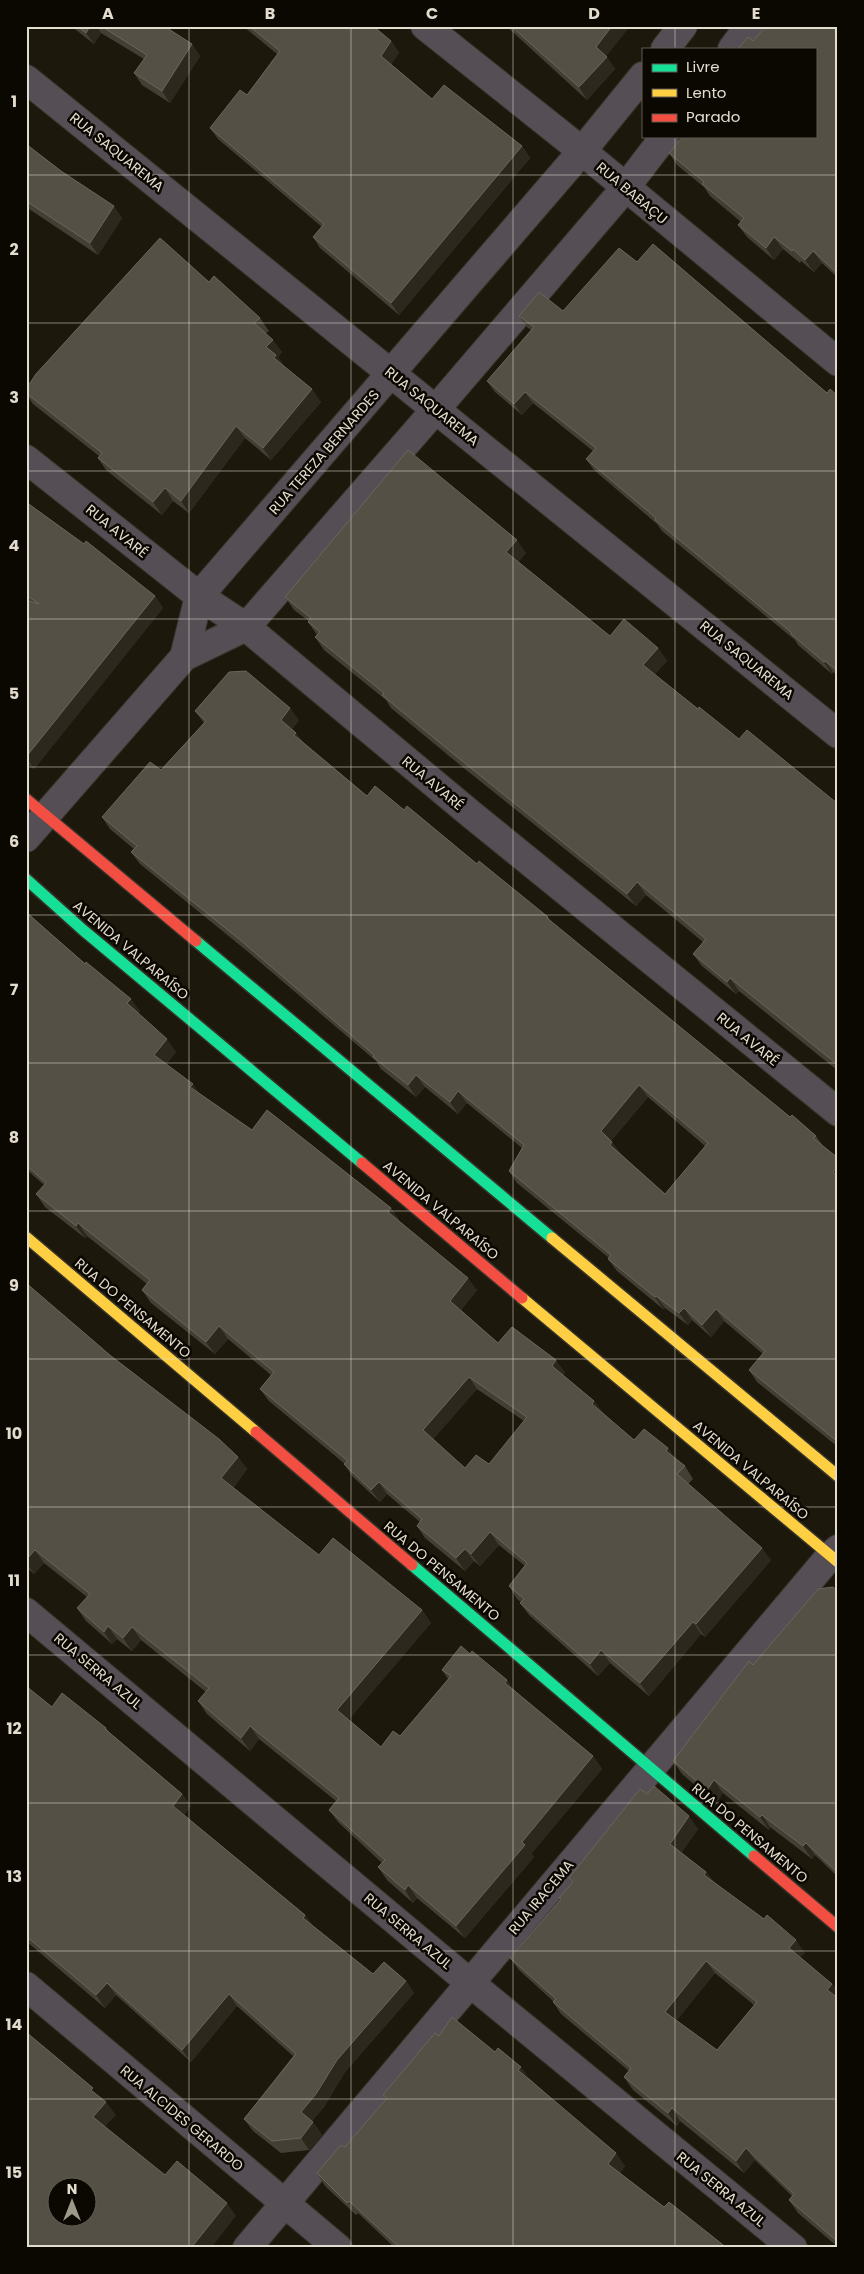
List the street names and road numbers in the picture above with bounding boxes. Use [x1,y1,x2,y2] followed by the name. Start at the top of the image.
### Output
[66,108,168,196] street label: RUA SAQUAREMA
[592,157,672,229] street label: RUA BABAÇU
[381,362,483,450] street label: RUA SAQUAREMA
[264,385,384,519] street label: RUA TEREZA BERNARDES
[81,500,153,562] street label: RUA AVARÉ
[696,616,798,704] street label: RUA SAQUAREMA
[398,751,468,815] street label: RUA AVARÉ
[69,896,193,1004] street label: AVENIDA VALPARAÍSO
[712,1008,784,1070] street label: RUA AVARÉ
[379,1156,503,1264] street label: AVENIDA VALPARAÍSO
[71,1253,195,1363] street label: RUA DO PENSAMENTO
[689,1416,813,1524] street label: AVENIDA VALPARAÍSO
[380,1516,504,1626] street label: RUA DO PENSAMENTO
[50,1628,146,1714] street label: RUA SERRA AZUL
[688,1778,812,1888] street label: RUA DO PENSAMENTO
[504,1855,578,1939] street label: RUA IRACEMA
[360,1888,456,1974] street label: RUA SERRA AZUL
[116,2060,248,2176] street label: RUA ALCIDES GERARDO
[672,2147,770,2231] street label: RUA SERRA AZUL

